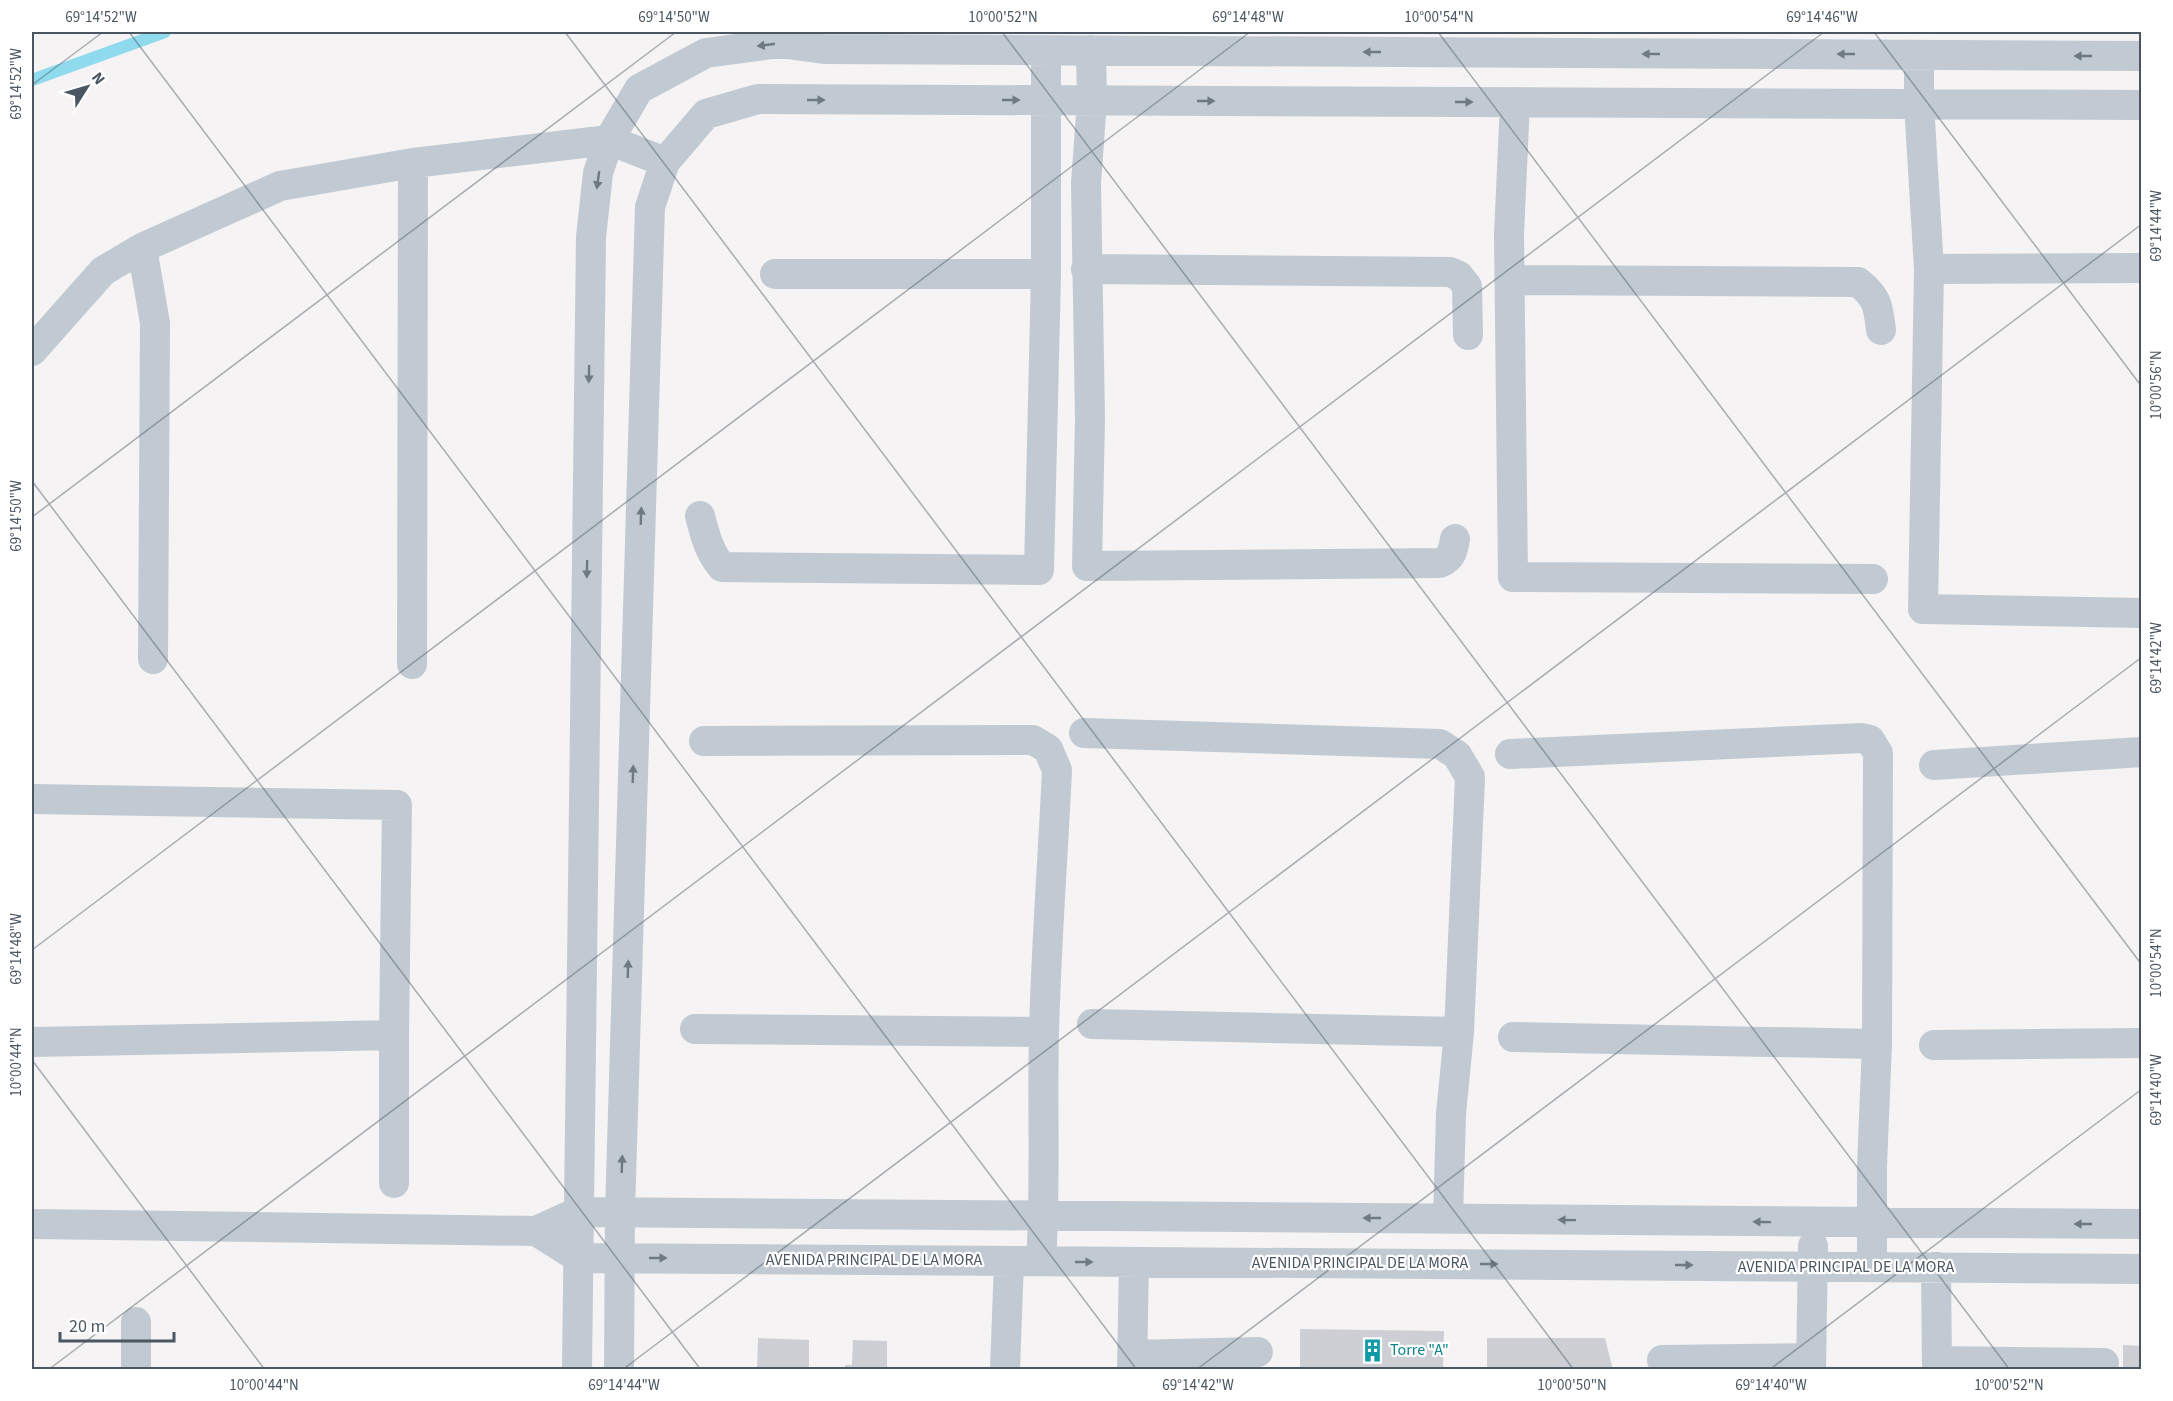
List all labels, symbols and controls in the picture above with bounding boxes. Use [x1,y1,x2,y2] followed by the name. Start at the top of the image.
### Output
[65,7,137,28] text: 69°14'52"W
[638,7,710,28] text: 69°14'50"W
[968,7,1038,28] text: 10°00'52"N
[1212,7,1284,28] text: 69°14'48"W
[1404,7,1474,28] text: 10°00'54"N
[1786,7,1858,28] text: 69°14'46"W
[756,40,775,49] one-way arrow
[1363,47,1382,57] one-way arrow
[6,48,27,120] text: 69°14'52"W
[1642,49,1661,59] one-way arrow
[1837,49,1856,59] one-way arrow
[2074,51,2093,60] one-way arrow
[57,57,117,117] north arrow
[86,68,110,89] text: N
[807,95,826,105] one-way arrow
[1002,96,1021,105] one-way arrow
[1197,96,1216,106] one-way arrow
[1455,97,1474,107] one-way arrow
[593,170,602,189] one-way arrow
[2146,190,2167,262] text: 69°14'44"W
[2146,350,2167,420] text: 10°00'56"N
[584,365,594,384] one-way arrow
[6,480,27,552] text: 69°14'50"W
[636,507,646,526] one-way arrow
[582,560,591,579] one-way arrow
[2146,622,2167,694] text: 69°14'42"W
[629,765,638,784] one-way arrow
[6,913,27,985] text: 69°14'48"W
[2146,928,2167,998] text: 10°00'54"N
[623,960,632,979] one-way arrow
[6,1027,27,1097] text: 10°00'44"N
[2146,1054,2167,1126] text: 69°14'40"W
[617,1155,626,1174] one-way arrow
[1363,1213,1382,1223] one-way arrow
[1558,1215,1577,1225] one-way arrow
[1753,1217,1772,1226] one-way arrow
[2074,1219,2093,1228] one-way arrow
[766,1249,983,1271] street label: AVENIDA PRINCIPAL DE LA MORA
[1252,1252,1469,1274] street label: AVENIDA PRINCIPAL DE LA MORA
[649,1253,668,1263] one-way arrow
[1738,1256,1955,1278] street label: AVENIDA PRINCIPAL DE LA MORA
[1075,1257,1094,1266] one-way arrow
[1480,1259,1499,1269] one-way arrow
[1675,1260,1694,1270] one-way arrow
[60,1305,174,1343] scale bar
[69,1314,105,1339] text: 20 m
[1359,1337,1385,1363] building icon: Torre "A"
[1390,1339,1449,1361] place label: Torre "A"
[229,1375,299,1396] text: 10°00'44"N
[588,1375,660,1396] text: 69°14'44"W
[1162,1375,1234,1396] text: 69°14'42"W
[1537,1375,1607,1396] text: 10°00'50"N
[1735,1375,1807,1396] text: 69°14'40"W
[1974,1375,2044,1396] text: 10°00'52"N

